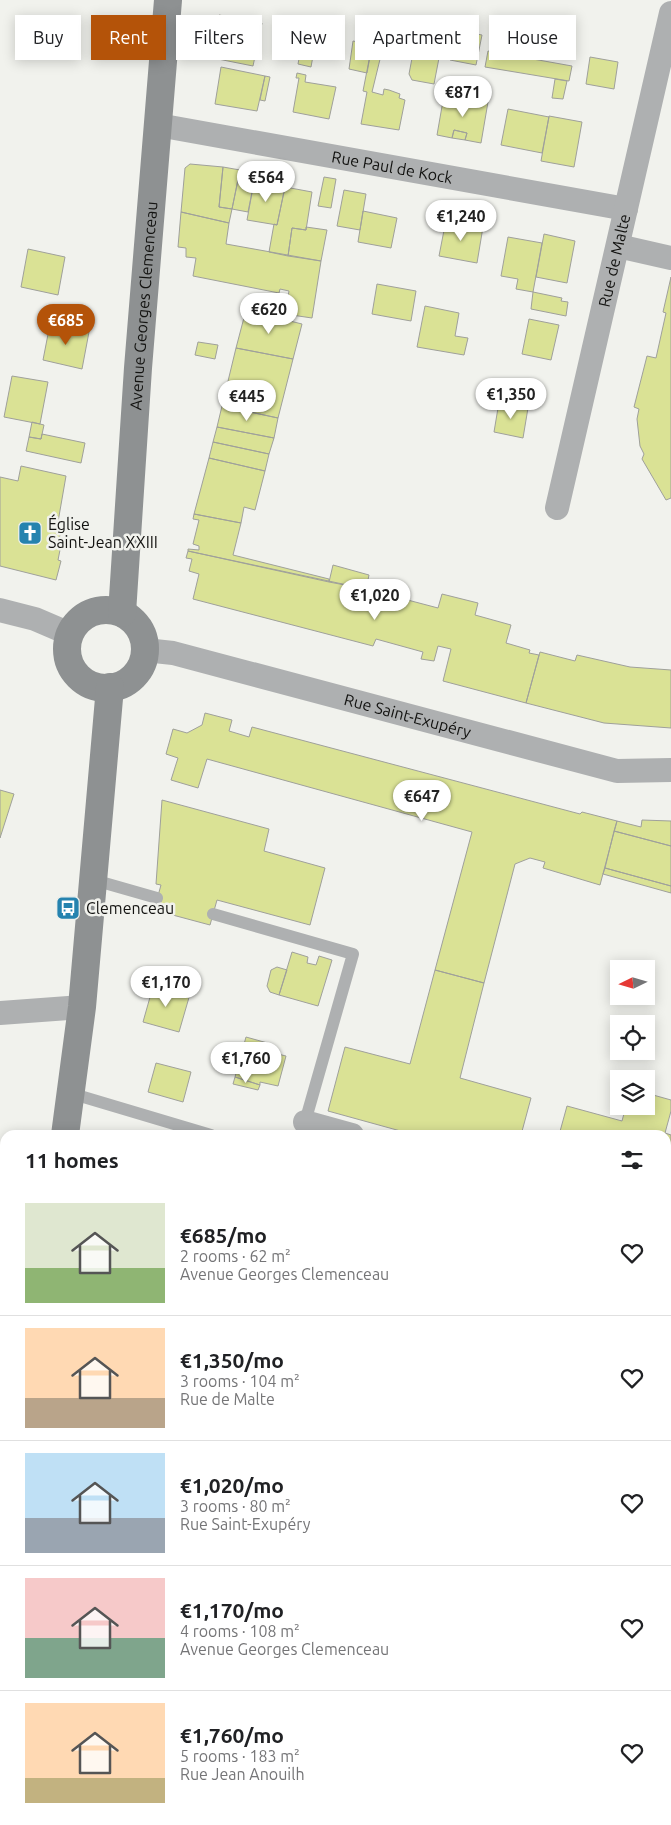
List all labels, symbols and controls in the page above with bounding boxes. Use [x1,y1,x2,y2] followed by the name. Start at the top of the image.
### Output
[15,15,81,60] chip: Buy
[91,15,166,60] chip: Rent
[176,15,262,60] chip: Filters
[272,15,345,60] chip: New
[355,15,479,60] chip: Apartment
[489,15,576,60] chip: House
[433,76,493,118] pin: €871
[445,83,481,101] text: €871
[330,147,454,187] street label: Rue Paul de Kock
[236,160,296,203] pin: €564
[248,168,284,186] text: €564
[420,200,502,242] pin: €1,240
[126,201,161,411] street label: Avenue Georges Clemenceau
[436,207,486,225] text: €1,240
[595,212,633,309] street label: Rue de Malte
[239,292,299,335] pin: €620
[251,300,287,318] text: €620
[36,304,96,346] pin: €685
[48,311,84,329] text: €685
[470,378,552,420] pin: €1,350
[217,380,277,422] pin: €445
[486,385,536,403] text: €1,350
[229,387,265,405] text: €445
[48,513,158,551] place label: Église Saint-Jean XXIII
[17,520,43,546] church icon: Église Saint-Jean XXIII
[334,578,416,621] pin: €1,020
[350,586,400,604] text: €1,020
[342,690,473,741] street label: Rue Saint-Exupéry
[392,780,452,822] pin: €647
[404,787,440,805] text: €647
[55,895,81,921] bus stop icon: Clemenceau
[86,899,174,917] place label: Clemenceau
[610,960,655,1005] north arrow
[610,960,655,1115] map controls
[125,966,207,1008] pin: €1,170
[141,973,191,991] text: €1,170
[610,1015,655,1060] button: locate
[205,1042,287,1084] pin: €1,760
[221,1049,271,1067] text: €1,760
[610,1070,655,1115] button: layers
[618,1146,646,1174] icon: filters
[25,1148,119,1172] text: 11 homes
[65,1223,125,1283] icon: home
[180,1223,267,1247] text: €685/mo
[618,1239,646,1267] icon: heart
[180,1247,291,1265] text: 2 rooms · 62 m²
[180,1265,389,1283] text: Avenue Georges Clemenceau
[65,1348,125,1408] icon: home
[180,1348,284,1372] text: €1,350/mo
[618,1364,646,1392] icon: heart
[180,1372,300,1390] text: 3 rooms · 104 m²
[180,1390,275,1408] text: Rue de Malte
[65,1473,125,1533] icon: home
[180,1473,284,1497] text: €1,020/mo
[618,1489,646,1517] icon: heart
[180,1497,291,1515] text: 3 rooms · 80 m²
[180,1515,310,1533] text: Rue Saint-Exupéry
[65,1598,125,1658] icon: home
[180,1598,284,1622] text: €1,170/mo
[618,1614,646,1642] icon: heart
[180,1622,300,1640] text: 4 rooms · 108 m²
[180,1640,389,1658] text: Avenue Georges Clemenceau
[65,1723,125,1783] icon: home
[180,1723,284,1747] text: €1,760/mo
[618,1739,646,1767] icon: heart
[180,1747,300,1765] text: 5 rooms · 183 m²
[180,1765,305,1783] text: Rue Jean Anouilh

